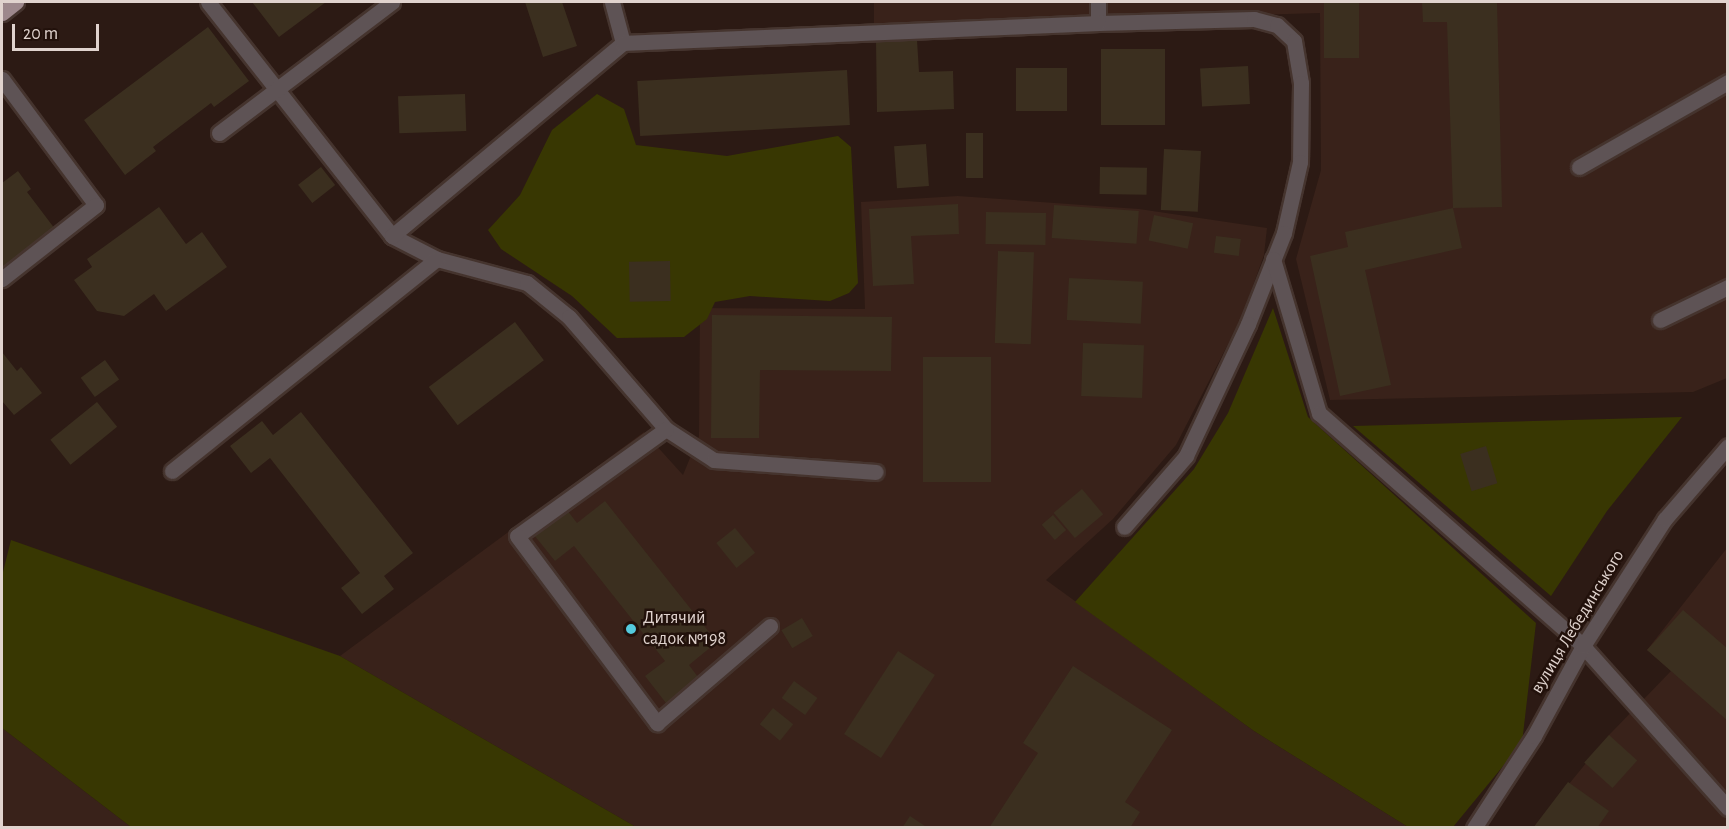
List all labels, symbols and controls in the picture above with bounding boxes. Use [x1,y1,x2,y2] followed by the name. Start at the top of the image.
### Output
[15,12,102,50] scale bar
[23,25,58,43] text: 20 m
[1527,546,1629,698] street label: вулиця Лебединського
[643,608,726,650] place label: Дитячий садок №198
[624,622,638,636] marker: Дитячий садок №198

